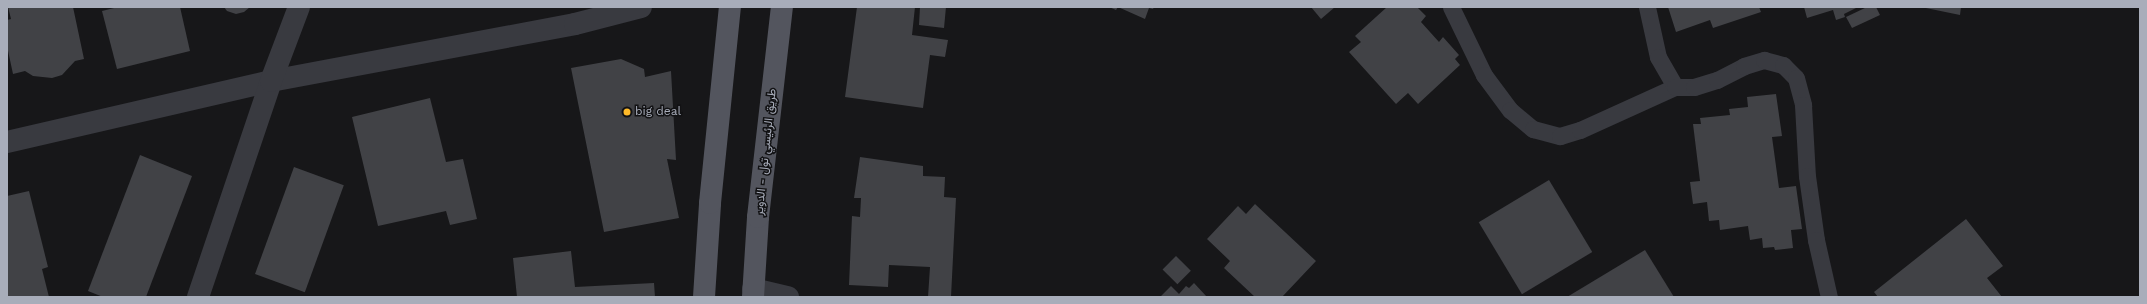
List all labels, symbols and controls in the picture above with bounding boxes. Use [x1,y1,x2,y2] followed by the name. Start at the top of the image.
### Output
[752,88,780,216] street label: طريق الرئيسي تول - الدوير
[635,105,681,119] place label: big deal
[622,107,632,117] marker: big deal

